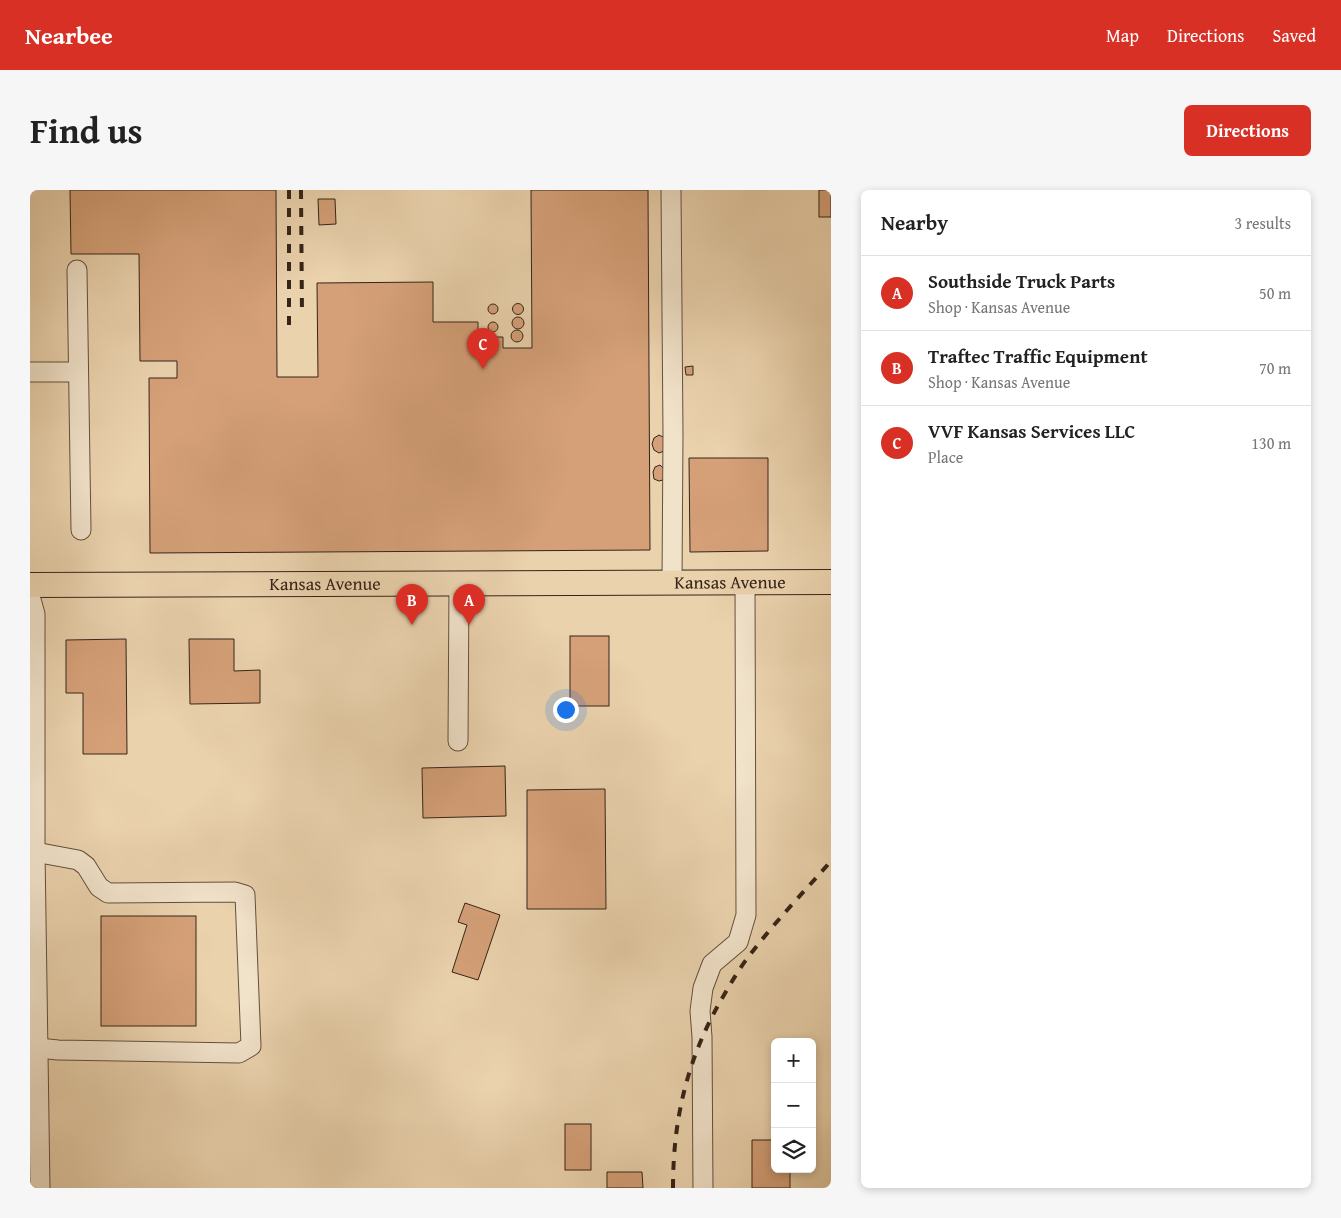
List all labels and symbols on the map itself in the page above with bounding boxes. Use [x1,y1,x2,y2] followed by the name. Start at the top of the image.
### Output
[467,328,499,369] pin: C
[674,568,786,596] street label: Kansas Avenue
[269,570,381,597] street label: Kansas Avenue
[396,584,428,625] pin: B
[453,584,485,625] pin: A
[553,697,579,723] your location

